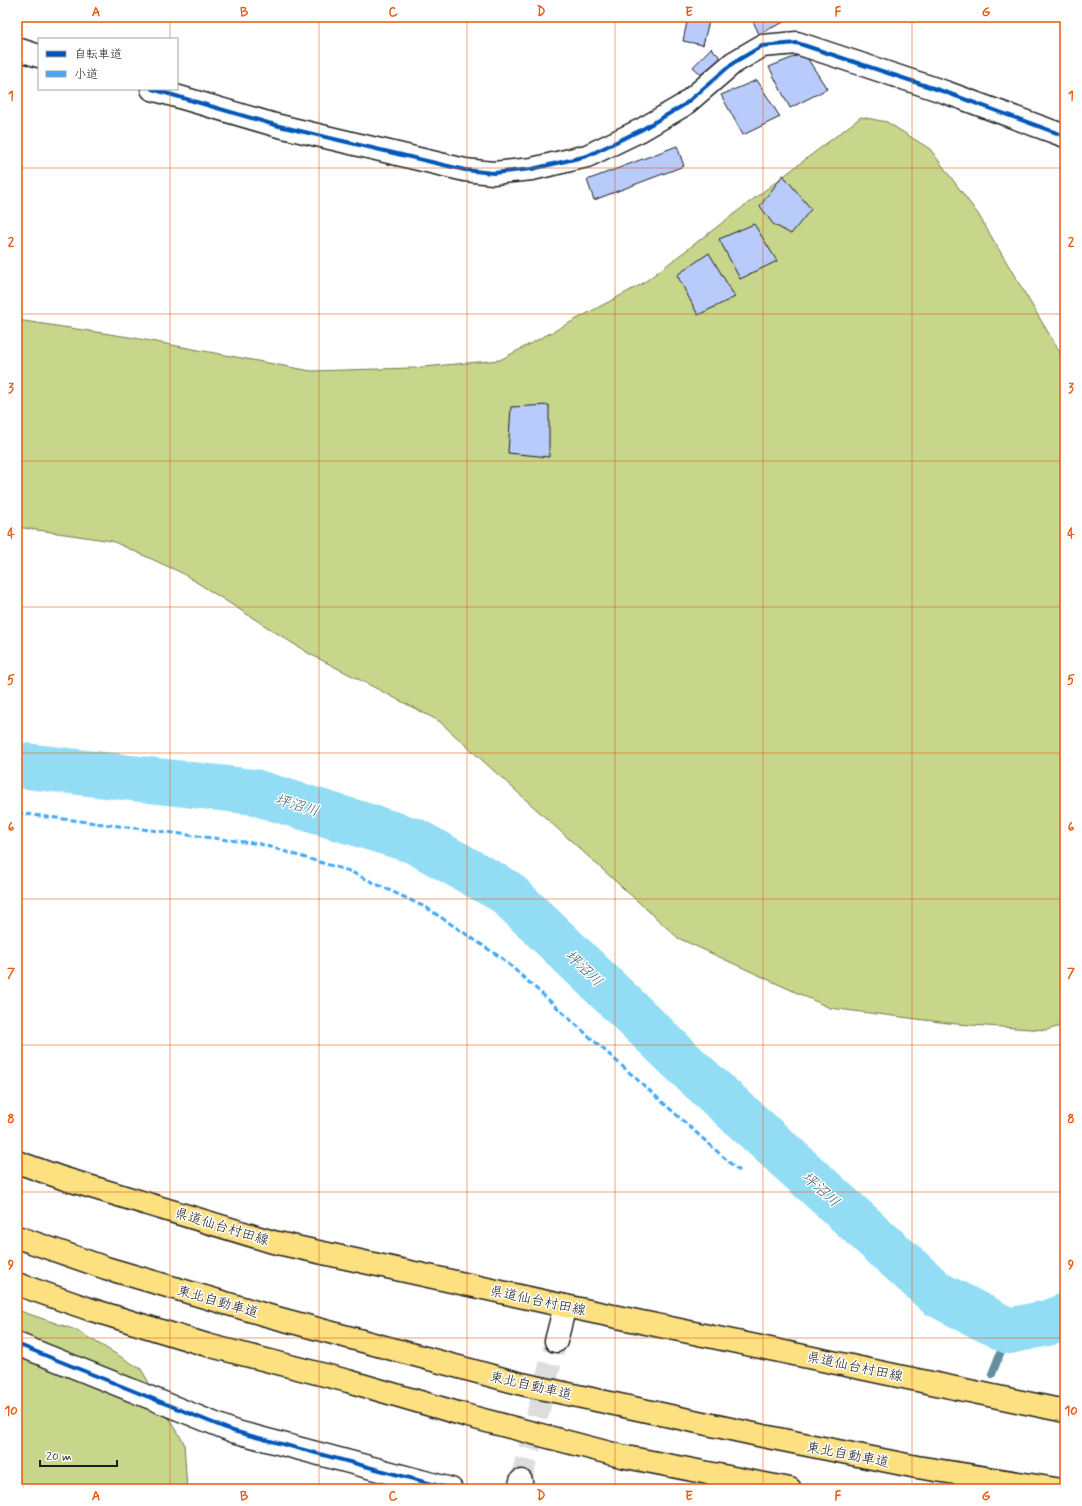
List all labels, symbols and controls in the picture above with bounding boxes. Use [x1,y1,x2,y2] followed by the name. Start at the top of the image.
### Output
[92,4,100,21] text: A
[240,4,249,21] text: B
[388,4,398,21] text: C
[537,4,546,21] text: D
[685,4,693,21] text: E
[835,4,842,21] text: F
[982,4,991,21] text: G
[38,38,178,90] legend
[74,47,122,63] text: 自転車道
[74,67,98,83] text: 小道
[8,88,14,105] text: 1
[1068,88,1074,105] text: 1
[8,234,15,251] text: 2
[1068,234,1075,251] text: 2
[8,380,14,397] text: 3
[1068,380,1074,397] text: 3
[7,526,15,543] text: 4
[1067,526,1075,543] text: 4
[7,672,15,689] text: 5
[1067,672,1075,689] text: 5
[272,790,321,822] water label: 坪沼川
[8,819,15,836] text: 6
[1068,819,1075,836] text: 6
[560,946,606,992] water label: 坪沼川
[7,965,15,982] text: 7
[1067,965,1075,982] text: 7
[7,1111,15,1128] text: 8
[1067,1111,1075,1128] text: 8
[797,1167,844,1212] water label: 坪沼川
[172,1204,271,1250] street label: 県道仙台村田線
[8,1257,15,1274] text: 9
[1068,1257,1075,1274] text: 9
[175,1282,261,1322] street label: 東北自動車道
[488,1282,588,1320] street label: 県道仙台村田線
[805,1348,905,1386] street label: 県道仙台村田線
[488,1368,574,1404] street label: 東北自動車道
[4,1403,18,1420] text: 10
[1064,1403,1078,1420] text: 10
[805,1438,891,1472] street label: 東北自動車道
[40,1442,117,1468] scale bar
[46,1449,72,1465] text: 20 m
[92,1488,100,1505] text: A
[240,1488,249,1505] text: B
[388,1488,398,1505] text: C
[537,1488,546,1505] text: D
[685,1488,693,1505] text: E
[835,1488,842,1505] text: F
[982,1488,991,1505] text: G

